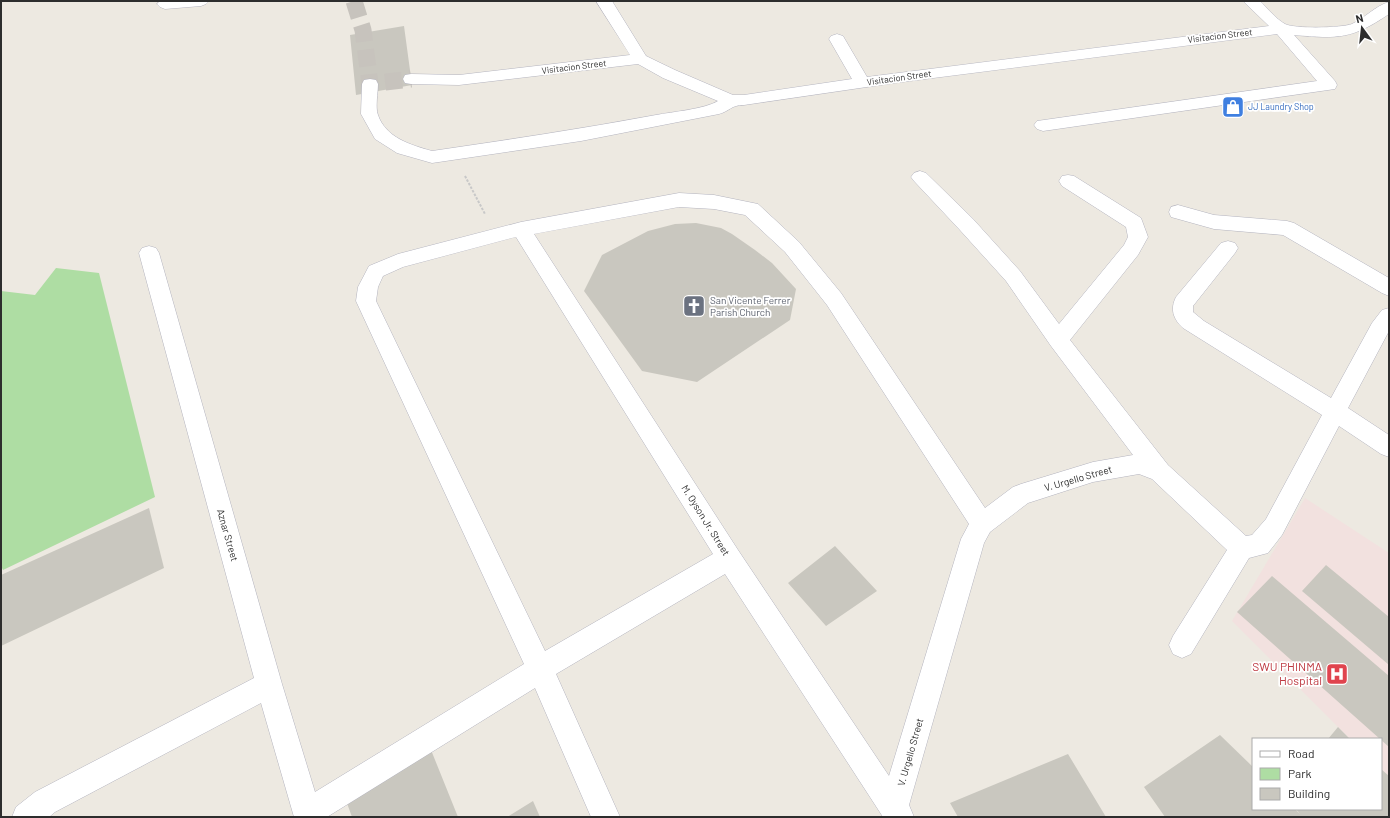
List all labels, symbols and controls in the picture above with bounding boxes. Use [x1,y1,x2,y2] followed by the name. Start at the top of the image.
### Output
[1342,8,1382,48] north arrow
[1354,11,1365,25] text: N
[1187,26,1253,45] street label: Visitacion Street
[541,57,607,76] street label: Visitacion Street
[866,68,932,87] street label: Visitacion Street
[1220,94,1246,120] shop icon: JJ Laundry Shop
[1248,101,1314,112] place label: JJ Laundry Shop
[681,293,707,319] church icon: San Vicente Ferrer Parish Church
[710,294,791,318] place label: San Vicente Ferrer Parish Church
[1043,462,1114,493] street label: V. Urgello Street
[679,482,733,558] street label: M. Oyson Jr. Street
[215,507,241,563] street label: Aznar Street
[1252,659,1322,687] place label: SWU PHINMA Hospital
[1324,661,1350,687] hospital icon: SWU PHINMA Hospital
[895,716,926,787] street label: V. Urgello Street
[1252,738,1382,810] legend
[1288,746,1315,760] text: Road
[1288,766,1312,780] text: Park
[1288,786,1330,800] text: Building

